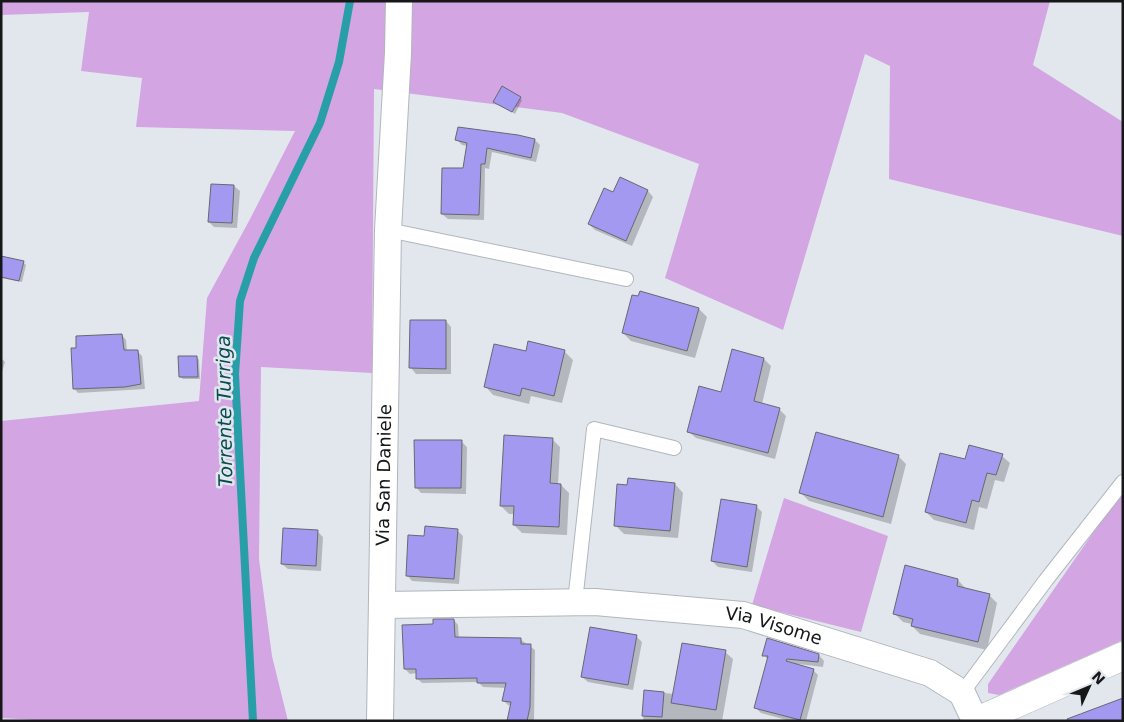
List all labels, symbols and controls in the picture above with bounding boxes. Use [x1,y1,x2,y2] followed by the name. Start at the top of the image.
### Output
[212,335,236,487] water label: Torrente Turriga
[372,404,395,546] street label: Via San Daniele
[725,603,825,649] street label: Via Visome
[1064,662,1114,712] north arrow
[1089,668,1108,688] text: N

